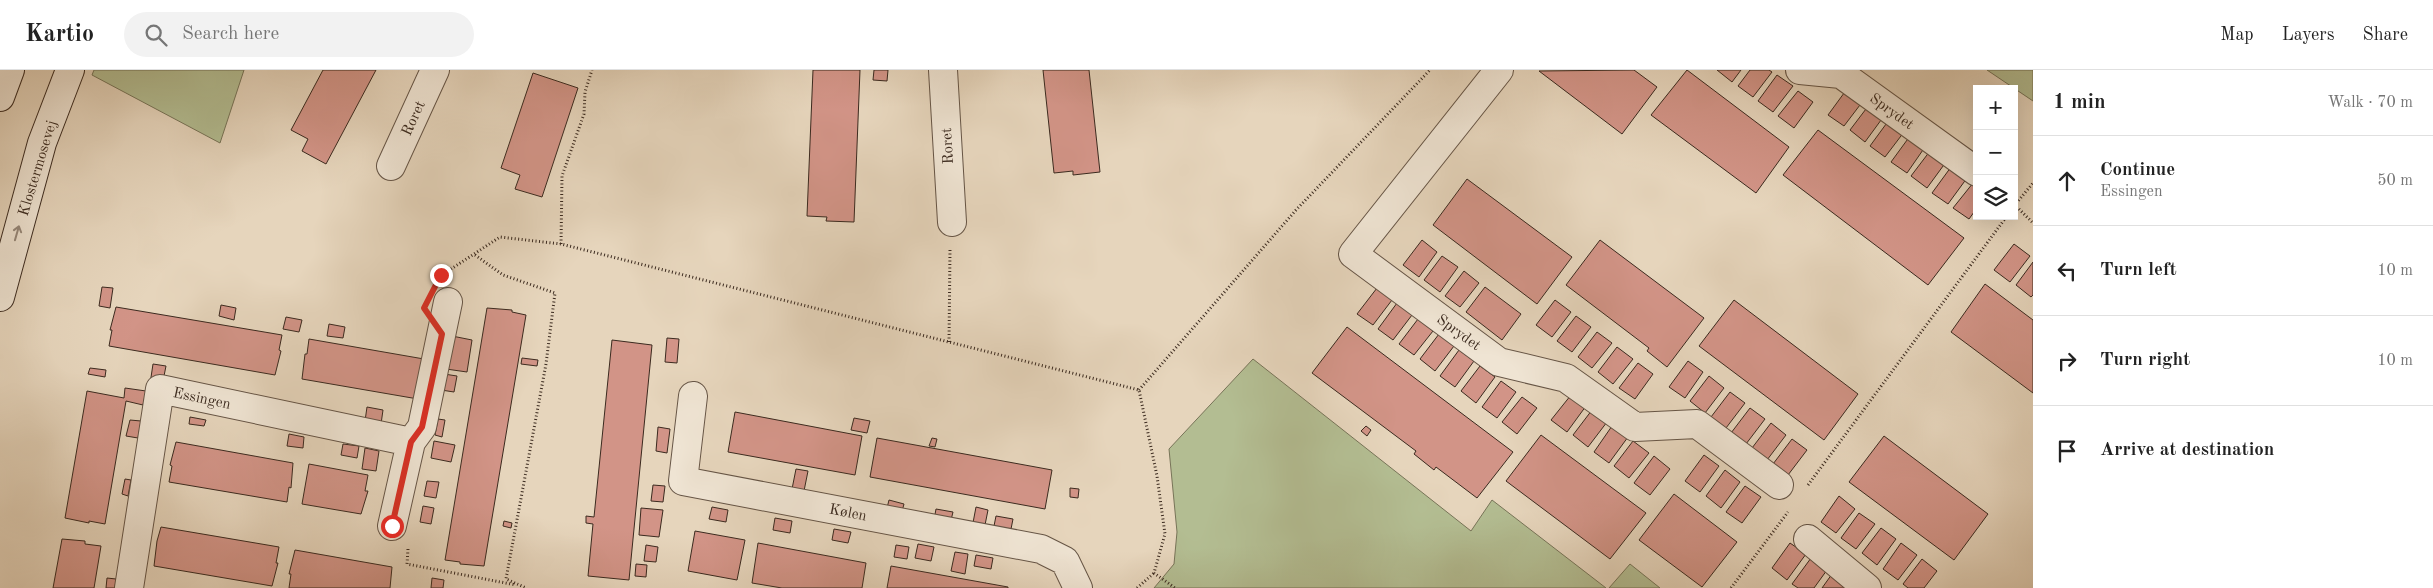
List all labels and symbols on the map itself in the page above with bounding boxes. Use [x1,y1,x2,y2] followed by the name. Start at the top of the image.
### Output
[1866,91,1916,133] street label: Sprydet
[400,99,429,138] street label: Roret
[17,119,60,218] street label: Klostermosevej
[940,127,957,165] street label: Roret
[13,225,23,241] one-way arrow
[430,264,453,287] route end
[1433,312,1483,354] street label: Sprydet
[171,386,232,413] street label: Essingen
[828,502,868,524] street label: Kølen
[381,515,404,538] route start

